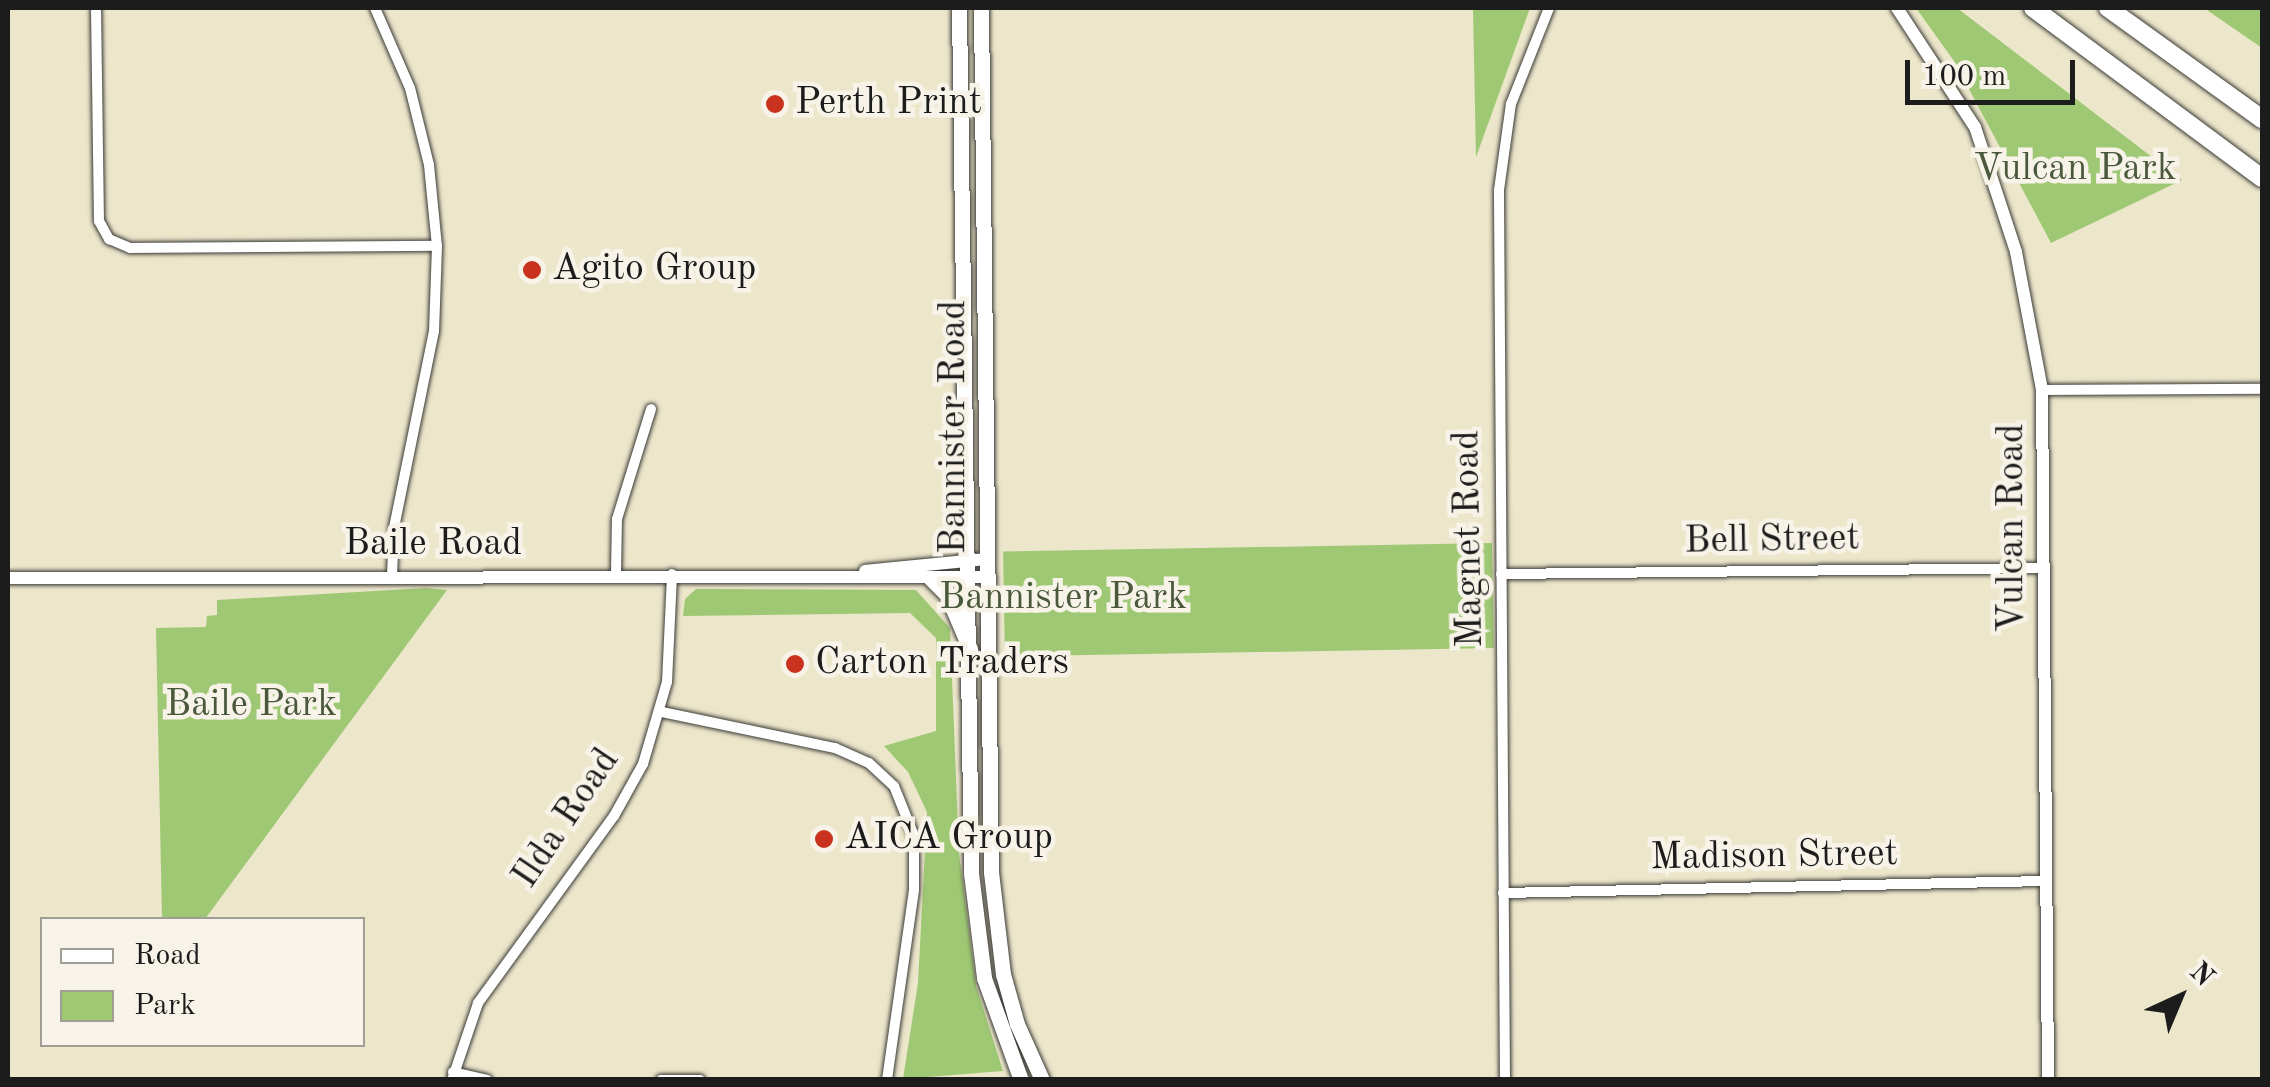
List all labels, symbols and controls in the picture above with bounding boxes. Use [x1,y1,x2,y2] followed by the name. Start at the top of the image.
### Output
[1910,40,2080,102] scale bar
[1922,62,2006,92] text: 100 m
[795,81,982,127] place label: Perth Print
[764,93,786,115] marker: Perth Print
[1974,147,2176,193] park label: Vulcan Park
[552,247,756,293] place label: Agito Group
[521,259,543,281] marker: Agito Group
[932,300,978,554] street label: Bannister Road
[1990,423,2036,633] street label: Vulcan Road
[1445,430,1495,648] street label: Magnet Road
[1684,517,1860,565] street label: Bell Street
[344,522,522,568] street label: Baile Road
[939,576,1187,622] park label: Bannister Park
[815,641,1069,687] place label: Carton Traders
[784,653,806,675] marker: Carton Traders
[165,683,337,729] park label: Baile Park
[504,740,630,898] street label: Ilda Road
[844,816,1053,862] place label: AICA Group
[813,828,835,850] marker: AICA Group
[1650,832,1898,882] street label: Madison Street
[40,917,365,1047] legend
[134,941,201,971] text: Road
[2130,947,2230,1047] north arrow
[2183,958,2218,993] text: N
[134,991,196,1021] text: Park

